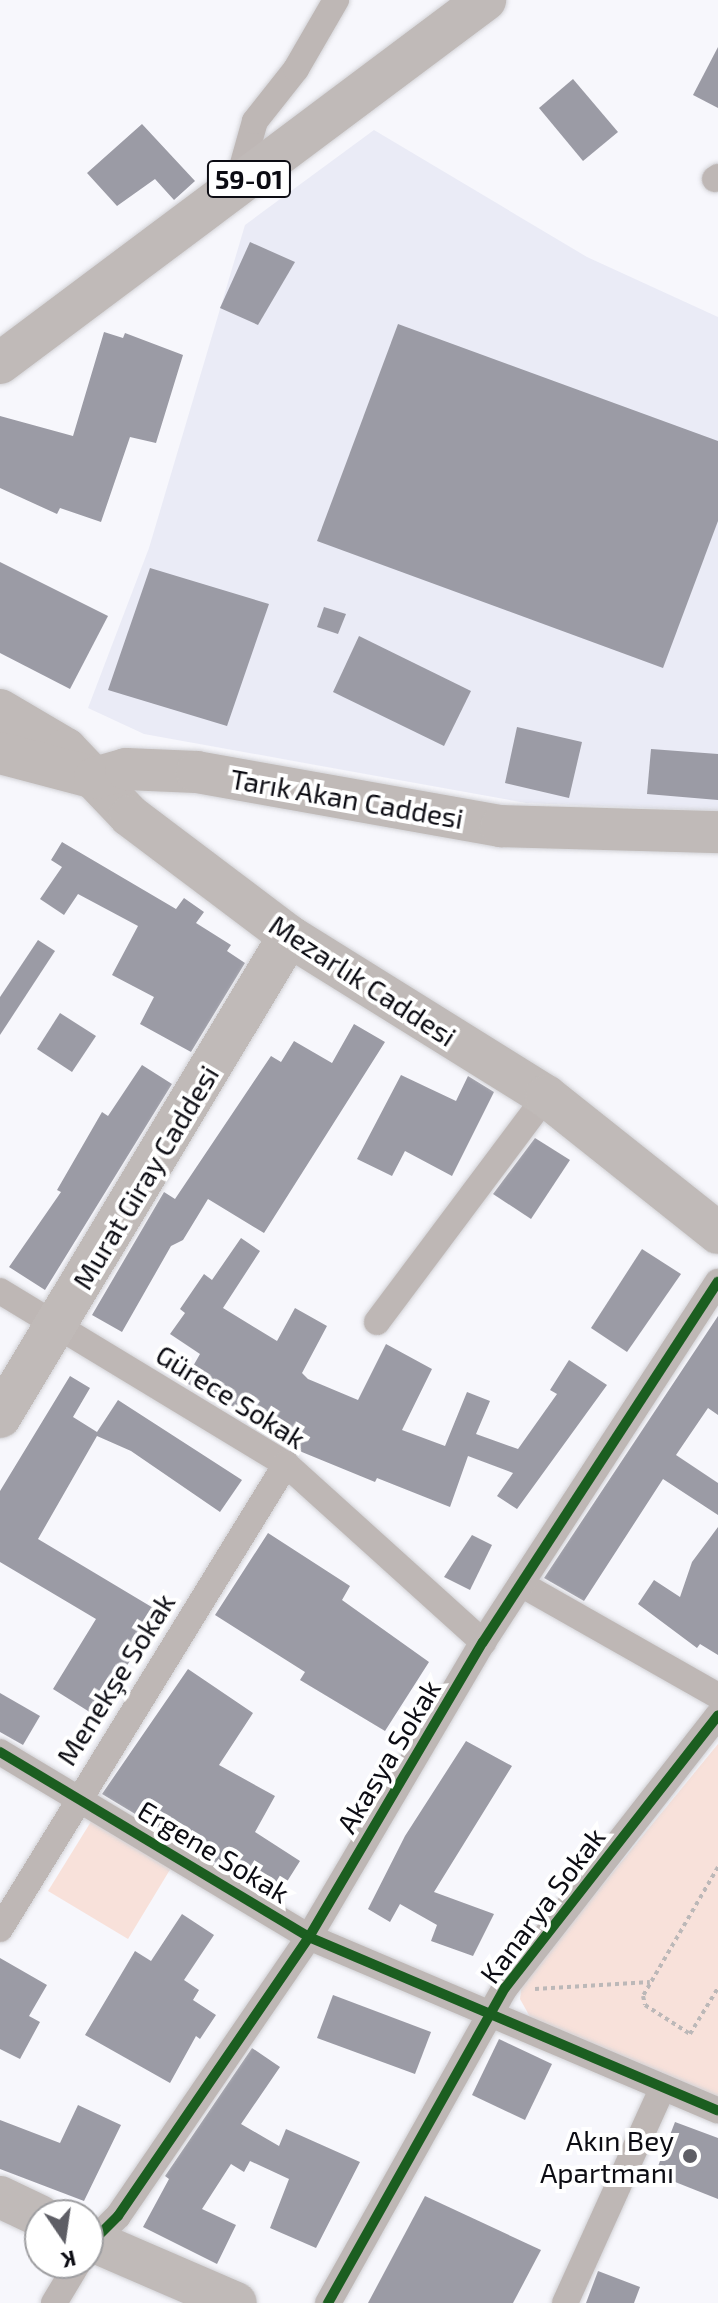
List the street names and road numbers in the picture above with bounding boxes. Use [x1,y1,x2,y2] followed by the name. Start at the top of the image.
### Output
[205,157,293,201] road number: 59-01
[227,761,467,835] street label: Tarık Akan Caddesi
[263,907,463,1053] street label: Mezarlık Caddesi
[65,1059,225,1295] street label: Murat Giray Caddesi
[150,1337,312,1455] street label: Gürece Sokak
[49,1587,181,1771] street label: Menekşe Sokak
[329,1673,447,1839] street label: Akasya Sokak
[132,1793,296,1909] street label: Ergene Sokak
[472,1820,612,1990] street label: Kanarya Sokak

